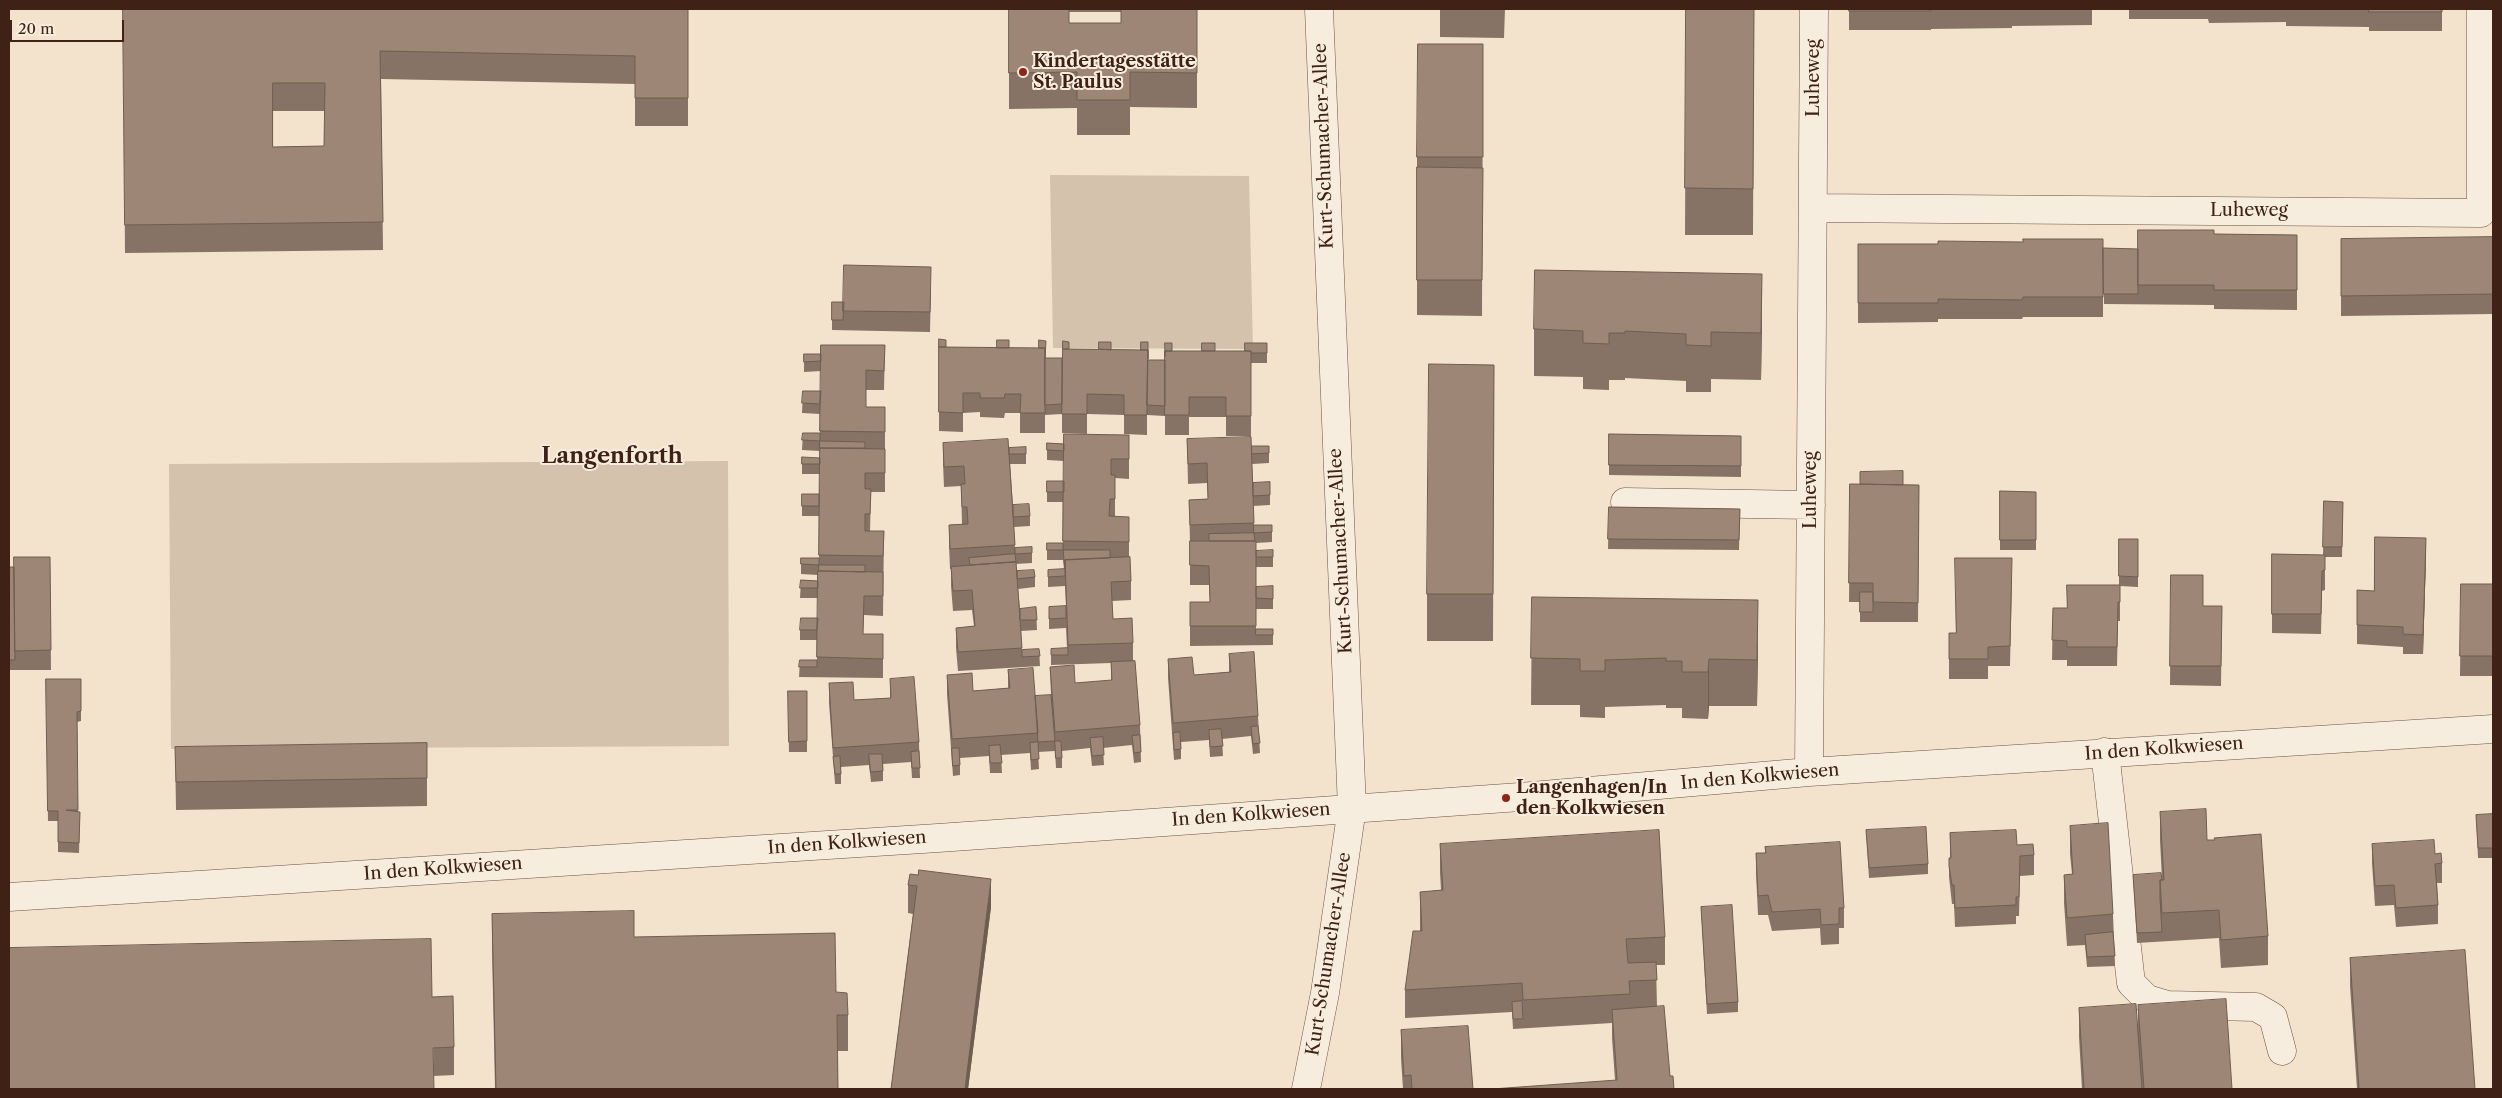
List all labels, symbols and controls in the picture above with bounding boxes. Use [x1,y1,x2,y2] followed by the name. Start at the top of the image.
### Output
[12,10,126,42] scale bar
[18,19,54,38] text: 20 m
[1803,39,1825,117] street label: Luheweg
[1310,43,1338,249] street label: Kurt-Schumacher-Allee
[1033,51,1196,94] place label: Kindertagesstätte St. Paulus
[1017,66,1029,78] marker: Kindertagesstätte St. Paulus
[2210,200,2288,222] street label: Luheweg
[541,444,683,470] district label: Langenforth
[1325,448,1357,654] street label: Kurt-Schumacher-Allee
[1800,451,1822,529] street label: Luheweg
[2084,733,2244,765] street label: In den Kolkwiesen
[1680,759,1840,795] street label: In den Kolkwiesen
[1516,777,1667,820] place label: Langenhagen/In den Kolkwiesen
[1500,792,1512,804] marker: Langenhagen/In den Kolkwiesen
[1171,799,1331,831] street label: In den Kolkwiesen
[767,827,927,859] street label: In den Kolkwiesen
[1302,851,1356,1057] street label: Kurt-Schumacher-Allee
[363,853,523,885] street label: In den Kolkwiesen

